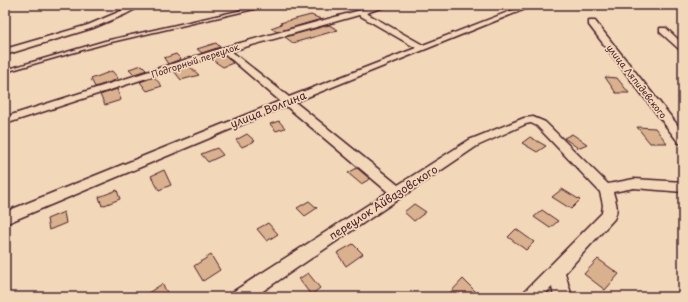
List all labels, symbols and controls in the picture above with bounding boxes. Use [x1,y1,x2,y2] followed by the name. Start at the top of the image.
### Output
[149,39,241,81] street label: Подгорный переулок
[604,41,670,121] street label: улица Ляпидевского
[227,86,309,132] street label: улица Волгина
[325,160,441,244] street label: переулок Айвазовского

